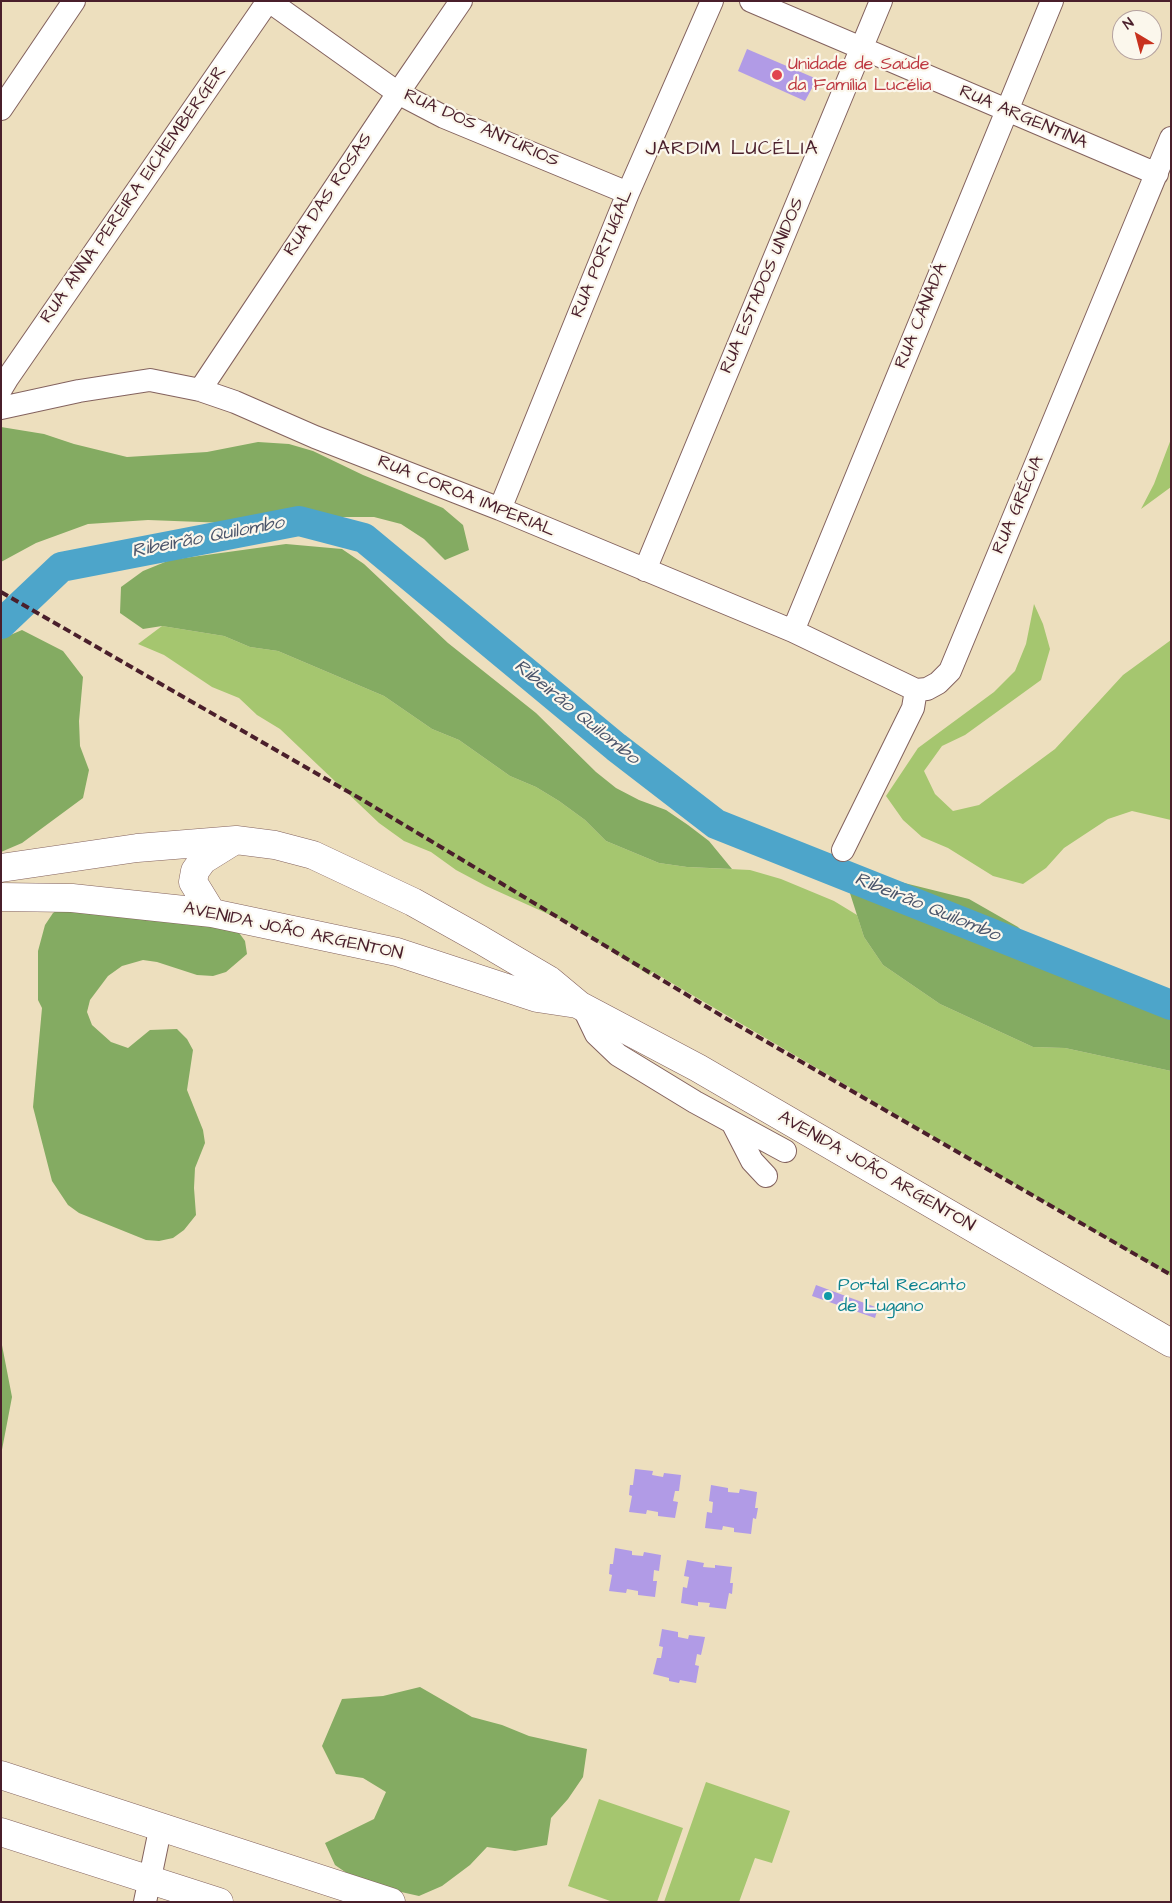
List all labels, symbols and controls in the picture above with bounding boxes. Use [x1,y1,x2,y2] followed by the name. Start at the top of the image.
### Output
[1112,10,1162,60] north arrow
[1119,13,1138,34] text: N
[788,54,931,96] place label: Unidade de Saúde da Família Lucélia
[36,62,232,328] street label: RUA ANNA PEREIRA EICHEMBERGER
[770,68,784,82] marker: Unidade de Saúde da Família Lucélia
[956,81,1090,155] street label: RUA ARGENTINA
[400,85,562,173] street label: RUA DOS ANTÚRIOS
[280,130,378,260] street label: RUA DAS ROSAS
[644,138,820,162] district label: JARDIM LUCÉLIA
[568,187,638,321] street label: RUA PORTUGAL
[716,195,810,377] street label: RUA ESTADOS UNIDOS
[891,260,953,372] street label: RUA CANADÁ
[374,452,558,542] street label: RUA COROA IMPERIAL
[989,453,1049,557] street label: RUA GRÉCIA
[130,512,286,564] water label: Ribeirão Quilombo
[509,656,643,770] water label: Ribeirão Quilombo
[851,868,1003,948] water label: Ribeirão Quilombo
[181,898,405,966] street label: AVENIDA JOÃO ARGENTON
[774,1107,978,1237] street label: AVENIDA JOÃO ARGENTON
[838,1275,966,1318] place label: Portal Recanto de Lugano
[822,1290,834,1302] marker: Portal Recanto de Lugano

